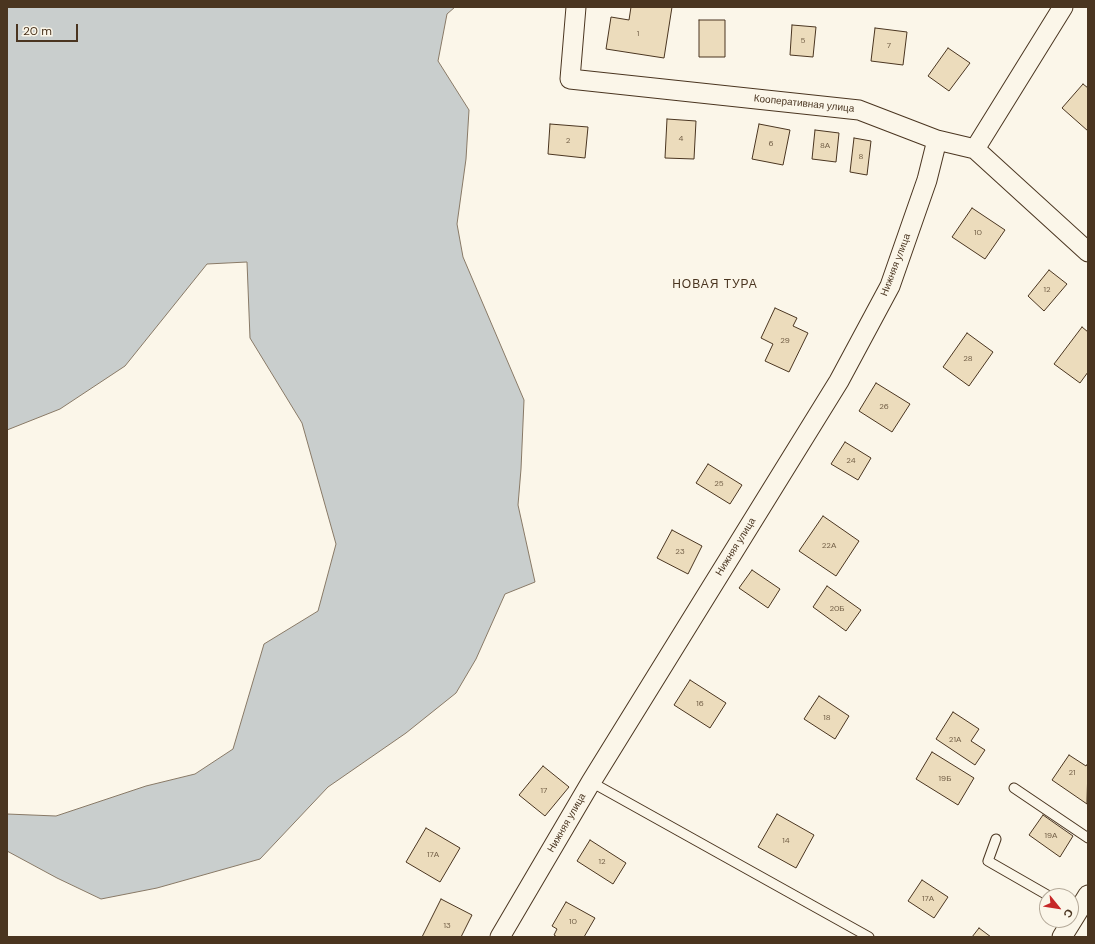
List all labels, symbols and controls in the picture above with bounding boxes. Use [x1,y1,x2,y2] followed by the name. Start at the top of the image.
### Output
[18,16,80,42] scale bar
[23,23,52,39] text: 20 m
[637,29,639,39] house number: 1
[801,36,805,46] house number: 5
[887,41,891,51] house number: 7
[753,93,855,115] street label: Кооперативная улица
[679,134,683,144] house number: 4
[566,136,570,146] house number: 2
[768,139,774,149] house number: 6
[820,141,830,151] house number: 8А
[859,152,863,162] house number: 8
[974,228,982,238] house number: 10
[879,232,913,298] street label: Нижняя улица
[672,278,758,292] district label: НОВАЯ ТУРА
[1043,285,1051,295] house number: 12
[780,336,790,346] house number: 29
[963,354,973,364] house number: 28
[879,402,889,412] house number: 26
[846,456,856,466] house number: 24
[714,479,724,489] house number: 25
[713,516,759,578] street label: Нижняя улица
[822,541,836,551] house number: 22А
[675,547,685,557] house number: 23
[829,604,845,614] house number: 20Б
[696,699,704,709] house number: 16
[823,713,831,723] house number: 18
[949,735,961,745] house number: 21А
[1068,768,1076,778] house number: 21
[939,774,951,784] house number: 19Б
[541,786,547,796] house number: 17
[545,791,589,855] street label: Нижняя улица
[1045,831,1057,841] house number: 19А
[782,836,790,846] house number: 14
[427,850,439,860] house number: 17А
[598,857,606,867] house number: 12
[1039,888,1079,928] north arrow
[922,894,934,904] house number: 17А
[1060,907,1077,920] text: С
[569,917,577,927] house number: 10
[443,921,451,931] house number: 13

